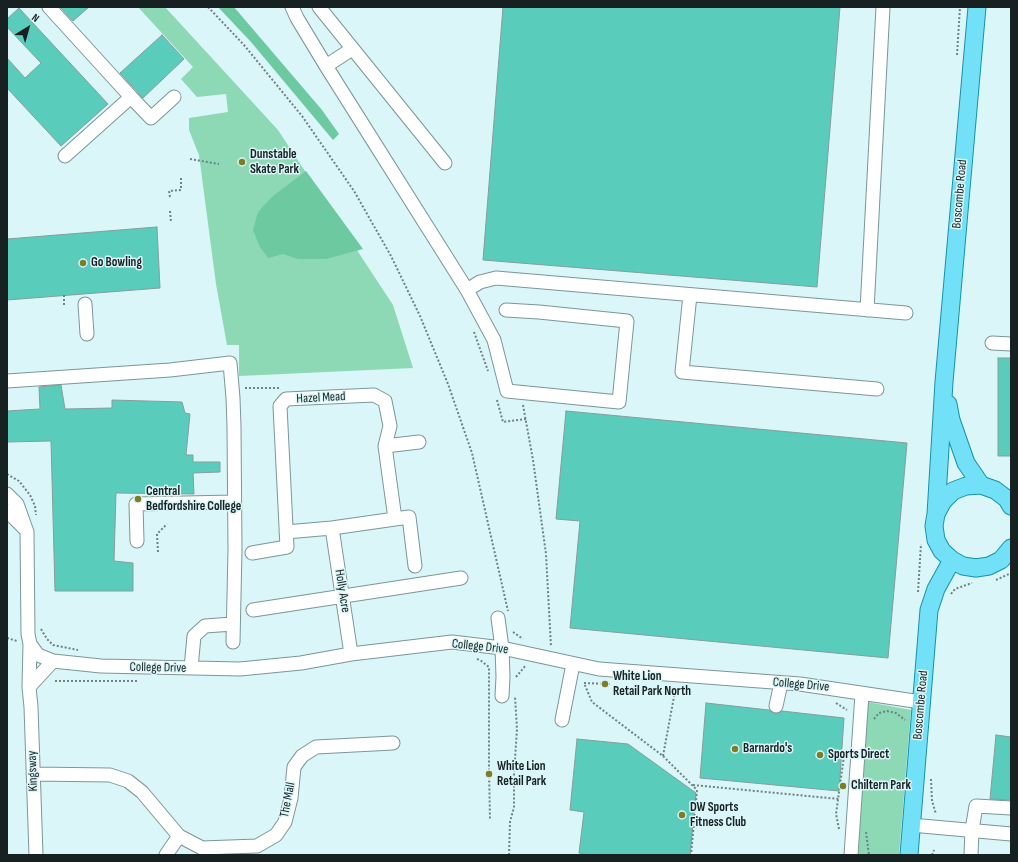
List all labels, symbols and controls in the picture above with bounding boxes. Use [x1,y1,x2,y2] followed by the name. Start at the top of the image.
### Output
[8,8,48,48] north arrow
[29,11,42,25] text: N
[250,147,299,178] place label: Dunstable Skate Park
[237,157,247,167] marker: Dunstable Skate Park
[949,159,971,229] street label: Boscombe Road
[91,255,142,271] place label: Go Bowling
[78,258,88,268] marker: Go Bowling
[296,389,346,407] street label: Hazel Mead
[146,484,241,515] place label: Central Bedfordshire College
[133,494,143,504] marker: Central Bedfordshire College
[331,568,353,614] street label: Holly Acre
[451,636,509,658] street label: College Drive
[129,660,187,676] street label: College Drive
[613,669,691,700] place label: White Lion Retail Park North
[910,670,932,740] street label: Boscombe Road
[772,675,830,695] street label: College Drive
[600,679,610,689] marker: White Lion Retail Park North
[743,741,792,757] place label: Barnardo's
[730,744,740,754] marker: Barnardo's
[828,747,889,763] place label: Sports Direct
[24,750,42,792] street label: Kingsway
[815,750,825,760] marker: Sports Direct
[497,759,546,790] place label: White Lion Retail Park
[484,769,494,779] marker: White Lion Retail Park
[851,778,911,794] place label: Chiltern Park
[277,781,299,819] street label: The Mall
[838,781,848,791] marker: Chiltern Park
[690,800,746,831] place label: DW Sports Fitness Club
[677,810,687,820] marker: DW Sports Fitness Club

